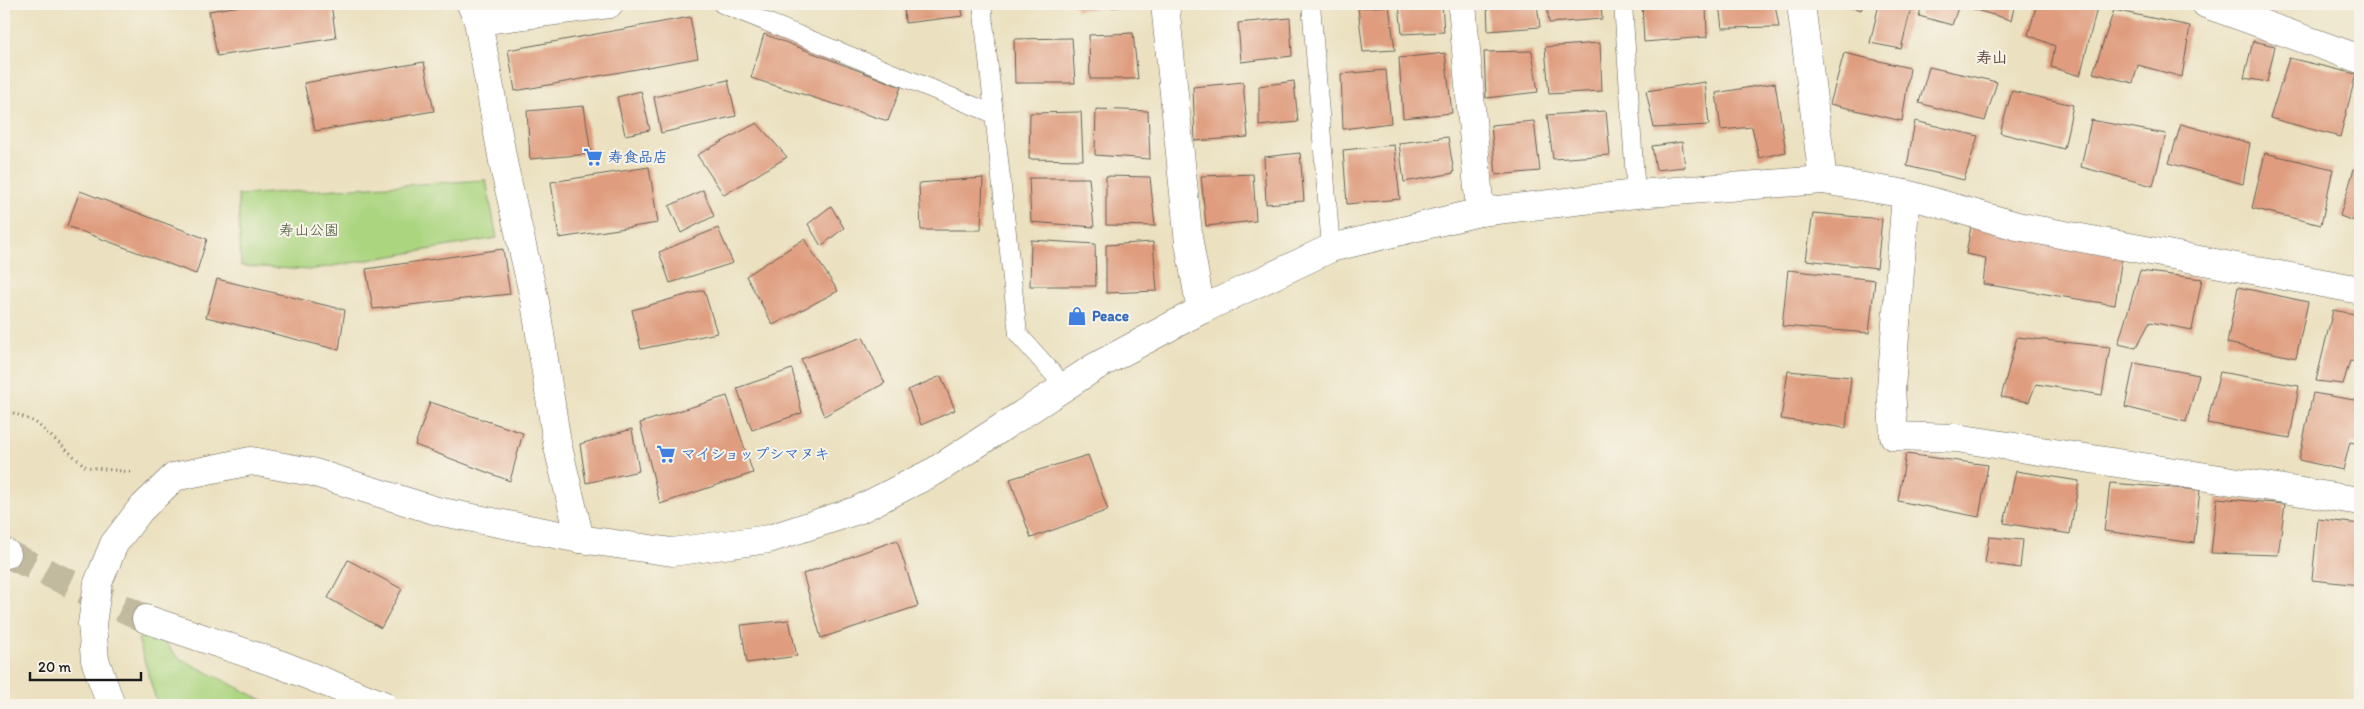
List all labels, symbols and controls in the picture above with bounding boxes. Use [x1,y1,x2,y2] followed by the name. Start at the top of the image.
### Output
[1976,48,2008,67] district label: 寿山
[582,146,604,168] supermarket icon: 寿食品店
[608,148,668,166] place label: 寿食品店
[279,221,339,239] park label: 寿山公園
[1066,305,1088,327] shop icon: Peace
[1092,307,1129,325] place label: Peace
[655,443,677,465] supermarket icon: マイショップシマヌキ
[681,445,830,463] place label: マイショップシマヌキ
[30,649,141,681] scale bar
[38,658,72,676] text: 20 m

